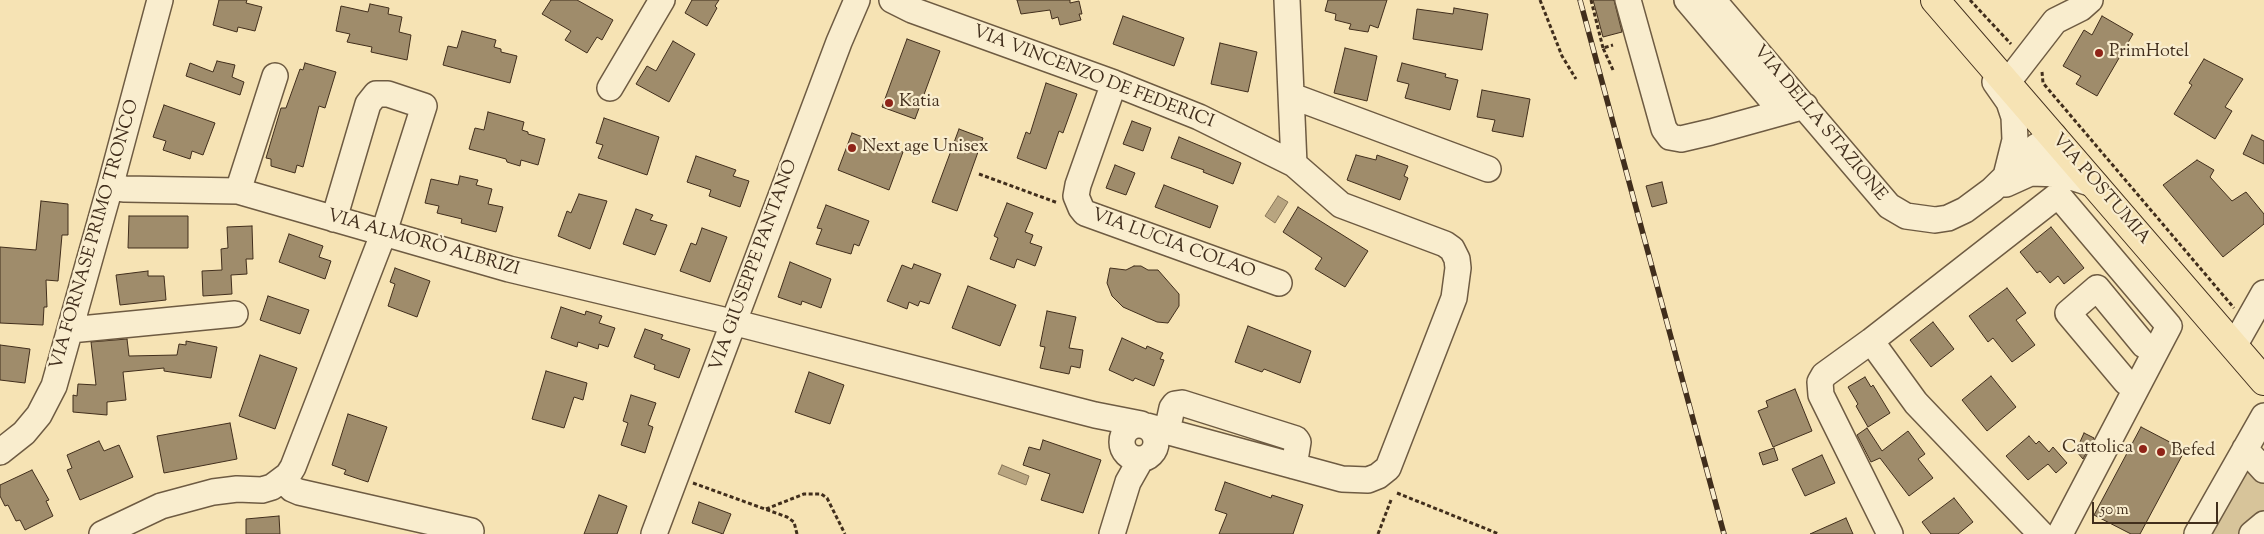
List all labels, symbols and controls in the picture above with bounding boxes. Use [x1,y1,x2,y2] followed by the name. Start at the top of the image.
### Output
[969,22,1217,134] street label: VIA VINCENZO DE FEDERICI
[1747,42,1891,206] street label: VIA DELLA STAZIONE
[2109,42,2189,64] place label: PrimHotel
[2093,47,2105,59] marker: PrimHotel
[899,92,940,114] place label: Katia
[883,97,895,109] marker: Katia
[47,98,145,372] street label: VIA FORNASE PRIMO TRONCO
[2046,130,2154,250] street label: VIA POSTUMIA
[862,137,989,159] place label: Next age Unisex
[846,142,858,154] marker: Next age Unisex
[707,157,803,375] street label: VIA GIUSEPPE PANTANO
[1088,205,1258,285] street label: VIA LUCIA COLAO
[324,206,522,282] street label: VIA ALMORÒ ALBRIZI
[2062,438,2133,460] place label: Cattolica
[2171,441,2215,463] place label: Befed
[2137,443,2149,455] marker: Cattolica
[2155,446,2167,458] marker: Befed
[2094,492,2220,524] scale bar
[2100,500,2129,521] text: 50 m

